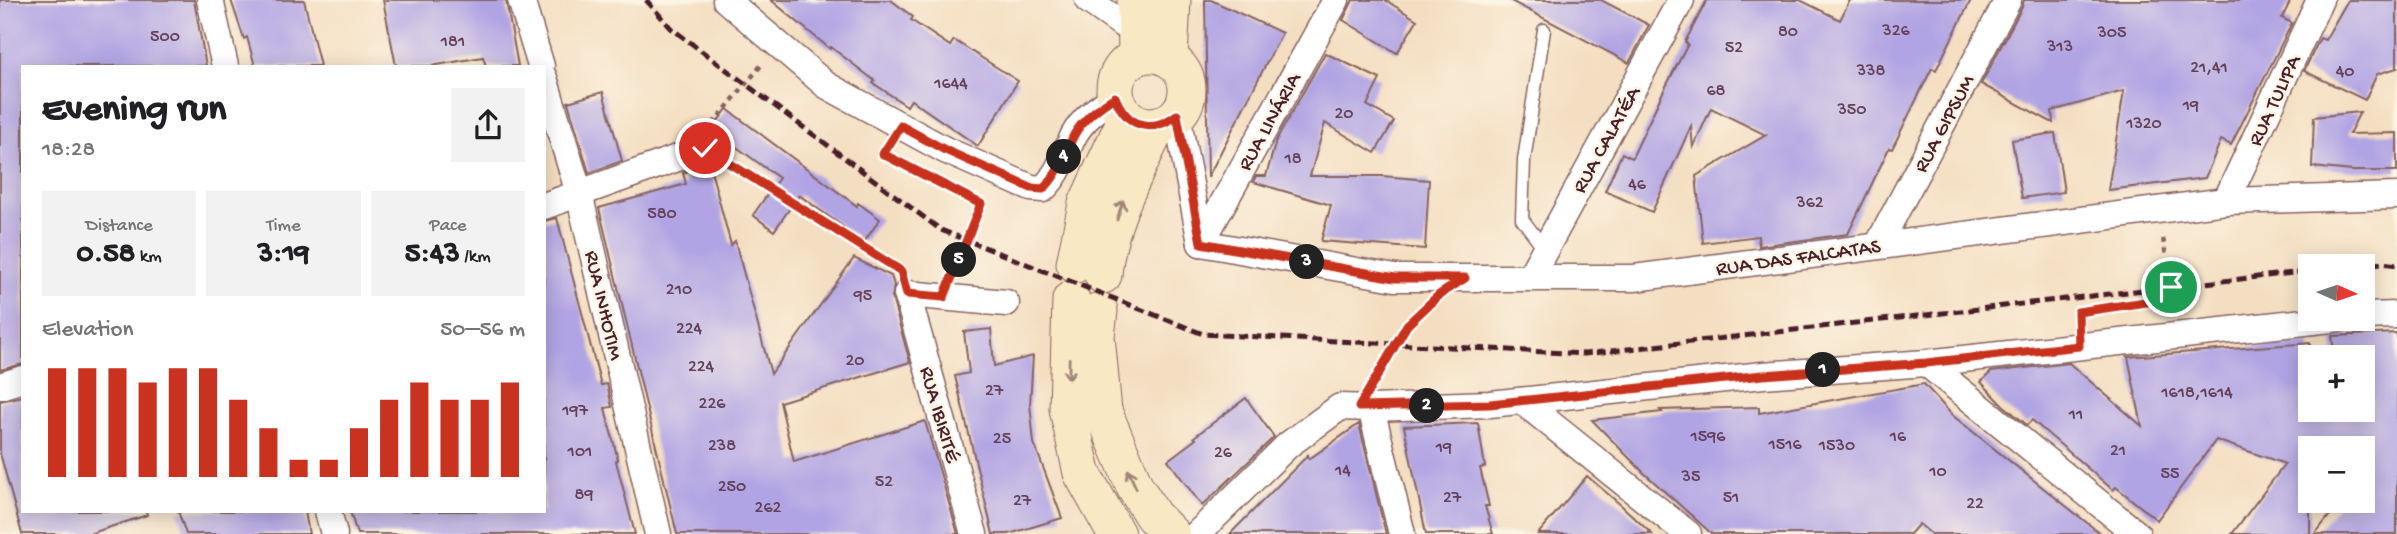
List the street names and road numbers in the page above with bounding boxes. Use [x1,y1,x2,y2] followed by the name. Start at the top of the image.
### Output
[2244,51,2309,151] street label: RUA TULIPA
[1233,68,1309,176] street label: RUA LINÁRIA
[1910,71,1982,178] street label: RUA GIPSUM
[1569,82,1648,198] street label: RUA CALATÉA
[1715,235,1883,283] street label: RUA DAS FALCATAS
[577,249,626,363] street label: RUA INHOTIM
[912,364,963,467] street label: RUA IBIRITÉ

